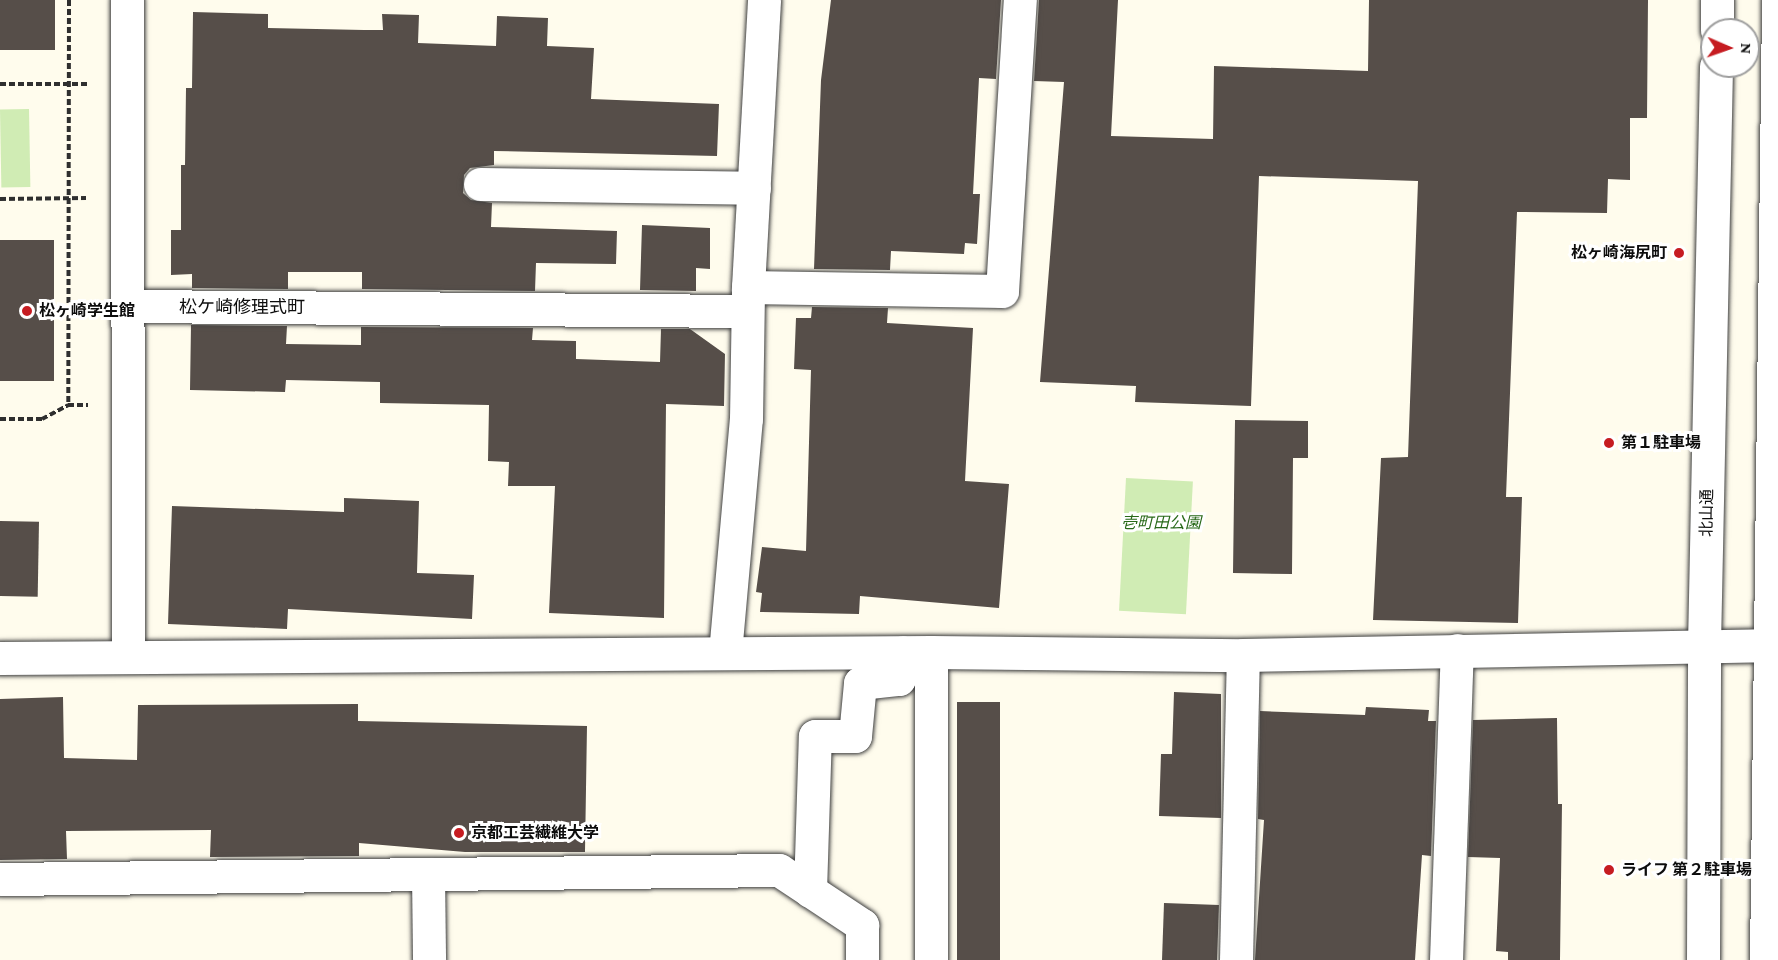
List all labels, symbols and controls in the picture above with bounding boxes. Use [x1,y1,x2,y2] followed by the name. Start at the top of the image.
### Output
[1700,18,1760,78] north arrow
[1738,43,1755,54] text: N
[1571,243,1667,263] place label: 松ヶ崎海尻町
[1672,246,1686,260] marker: 松ヶ崎海尻町
[179,296,305,318] district label: 松ケ崎修理式町
[39,301,135,321] place label: 松ヶ崎学生館
[20,304,34,318] marker: 松ヶ崎学生館
[1621,433,1701,453] place label: 第１駐車場
[1602,436,1616,450] marker: 第１駐車場
[1697,489,1717,537] street label: 北山通
[1121,513,1201,533] park label: 壱町田公園
[471,823,599,843] place label: 京都工芸繊維大学
[452,826,466,840] marker: 京都工芸繊維大学
[1621,860,1752,880] place label: ライフ 第２駐車場
[1602,863,1616,877] marker: ライフ 第２駐車場

